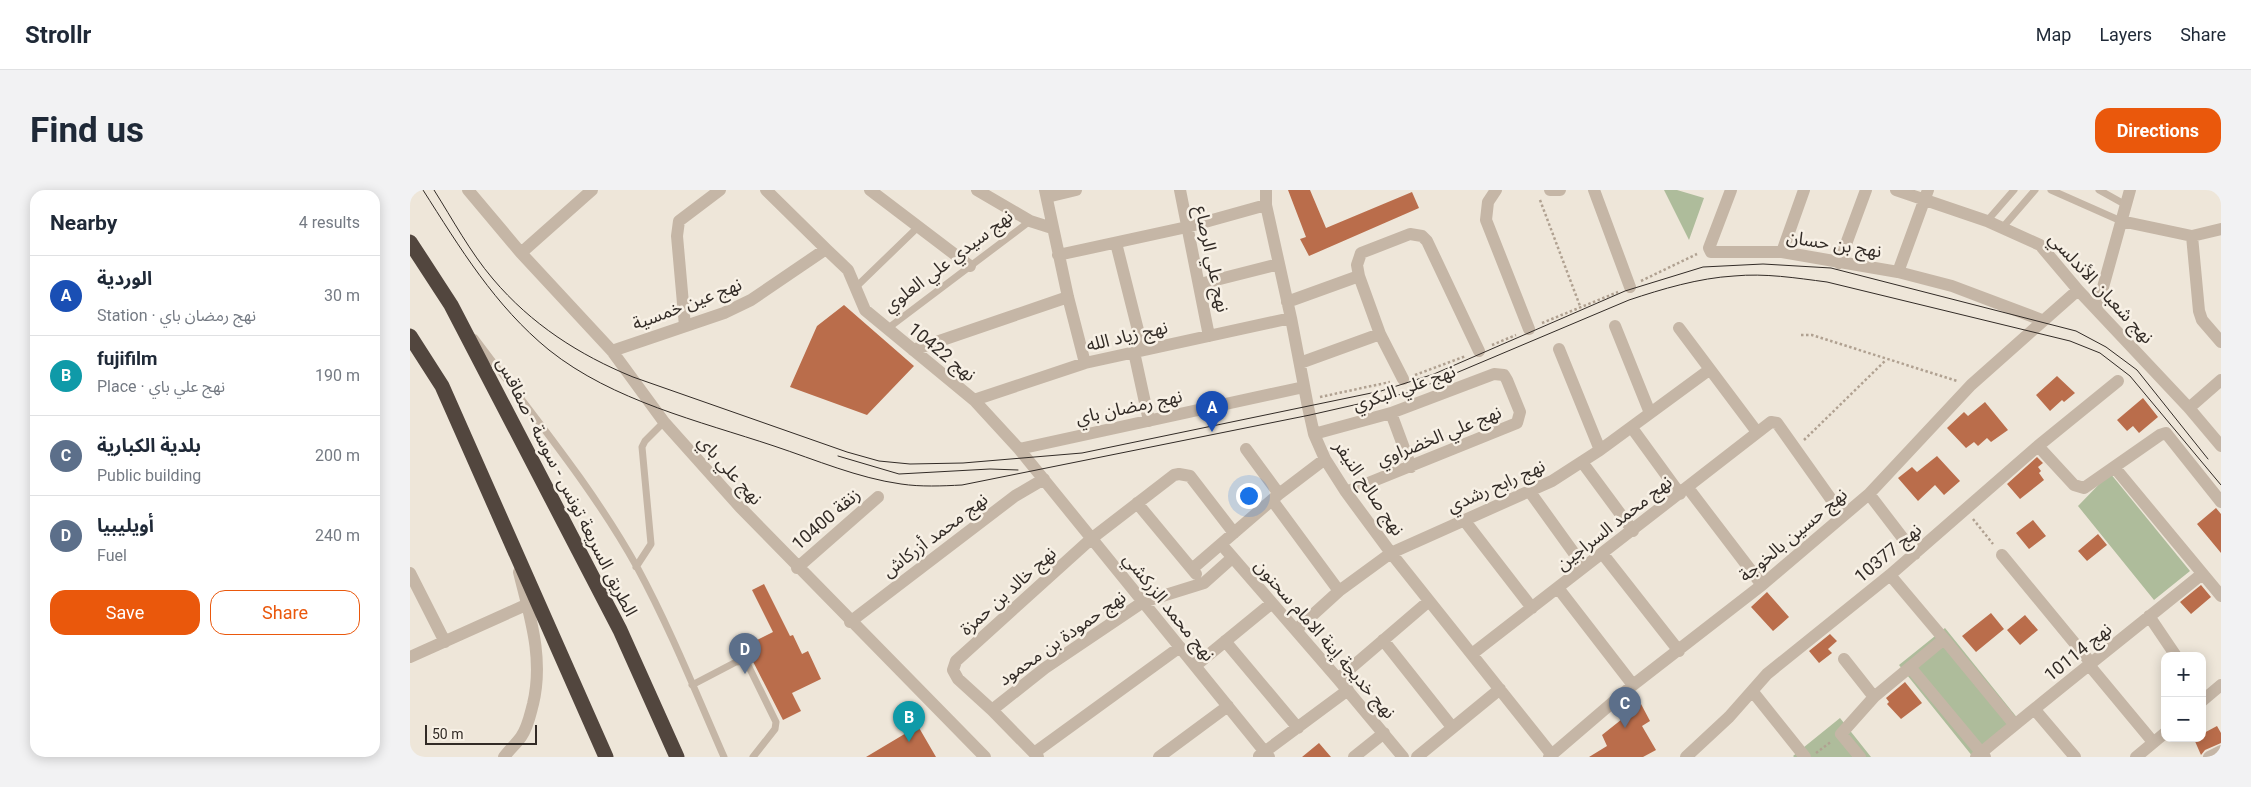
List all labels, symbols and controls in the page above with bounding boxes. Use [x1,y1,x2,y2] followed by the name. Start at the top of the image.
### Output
[25,21,91,49] text: Strollr
[2036,24,2071,45] text: Map
[2099,24,2152,45] text: Layers
[2180,24,2226,45] text: Share
[2095,108,2221,153] button: Directions
[30,110,144,151] text: Find us
[1187,204,1234,315] street label: نهج علي الرصاع
[879,205,1019,319] street label: نهج سيدي علي العلوي
[50,211,117,235] text: Nearby
[299,213,360,232] text: 4 results
[1785,226,1883,264] street label: نهج بن حسان
[2042,228,2158,350] street label: نهج شعبان الأندلسي
[97,267,152,290] text: الوردية
[629,273,745,337] street label: نهج عين خمسية
[61,286,71,305] text: A
[324,286,360,305] text: 30 m
[97,306,256,325] text: Station · نهج رمضان باي
[1084,316,1170,358] street label: نهج زياد الله
[902,318,980,388] street label: نهج 10422
[97,347,158,370] text: fujifilm
[492,354,642,620] street label: الطريق السريعة تونس - سوسة - صفاقس
[1350,360,1459,418] street label: نهج علي البكري
[61,366,71,385] text: B
[315,366,360,385] text: 190 m
[97,377,225,396] text: Place · نهج علي باي
[1074,385,1185,431] street label: نهج رمضان باي
[1196,391,1228,432] pin: A
[1373,401,1505,473] street label: نهج علي الخضراوي
[691,431,767,511] street label: نهج علي باي
[97,434,201,457] text: بلدية الكبارية
[1327,435,1409,541] street label: نهج صالح النيفر
[61,446,71,465] text: C
[315,446,360,465] text: 200 m
[1444,455,1549,519] street label: نهج رابح رشدي
[97,466,201,485] text: Public building
[1552,471,1678,577] street label: نهج محمد السراجين
[787,483,865,555] street label: زنقة 10400
[1236,483,1262,509] your location
[1734,483,1853,588] street label: نهج حسين بالخوجة
[878,488,993,583] street label: نهج محمد أزركاش
[97,514,154,537] text: أويليبيا
[1850,519,1927,589] street label: نهج 10377
[61,526,71,545] text: D
[315,526,360,545] text: 240 m
[955,542,1062,641] street label: نهج خالد بن حمزة
[97,546,127,565] text: Fuel
[1117,548,1220,667] street label: نهج محمد الزركشي
[1248,555,1400,725] street label: نهج خديجة إبنة الامام سحنون
[994,586,1131,692] street label: نهج حمودة بن محمود
[50,590,200,635] button: Save
[210,590,360,635] button: Share
[2040,618,2118,688] street label: نهج 10114
[729,633,761,674] pin: D
[2161,652,2206,742] map controls
[2161,652,2206,697] button: +
[1609,687,1641,728] pin: C
[2161,697,2206,742] button: −
[893,701,925,742] pin: B
[425,722,538,745] scale bar
[432,726,464,742] text: 50 m

